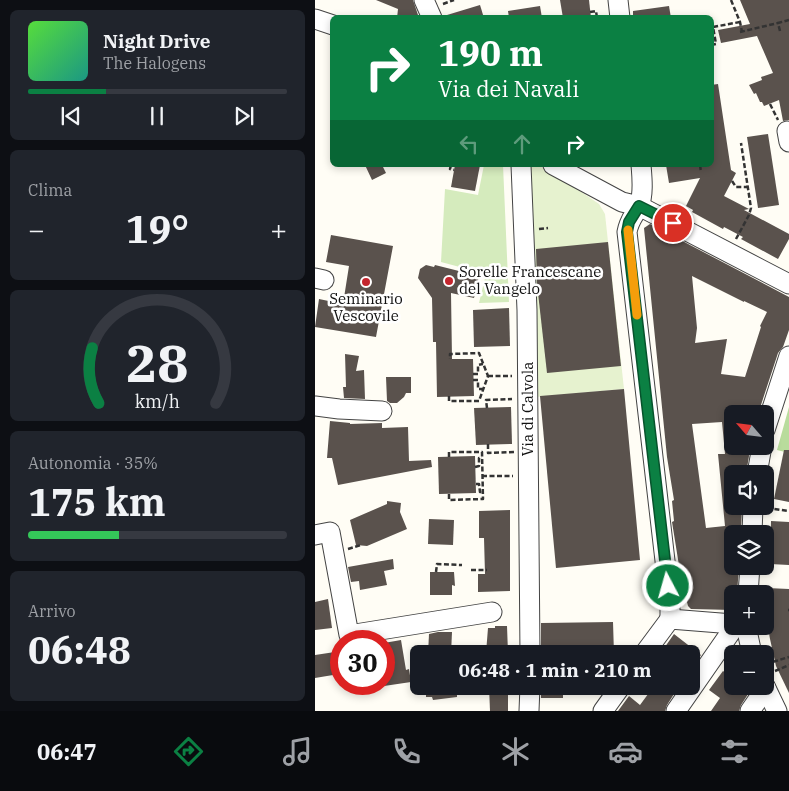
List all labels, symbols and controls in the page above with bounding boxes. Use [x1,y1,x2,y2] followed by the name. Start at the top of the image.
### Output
[103,29,211,53] text: Night Drive
[438,30,543,76] text: 190 m
[355,35,420,100] icon: right
[103,53,206,73] text: The Halogens
[438,74,579,103] text: Via dei Navali
[57,102,85,130] icon: previous
[143,102,171,130] icon: pause
[230,102,258,130] icon: next
[455,130,483,158] icon: left
[508,130,536,158] icon: ahead
[561,130,589,158] icon: right
[28,180,72,200] text: Clima
[652,202,694,244] pin
[126,204,189,253] text: 19°
[659,209,687,237] icon: arrive
[28,211,45,248] text: −
[270,211,287,248] text: +
[459,262,601,298] place label: Sorelle Francescane del Vangelo
[443,275,455,287] marker: Sorelle Francescane del Vangelo
[360,276,372,288] marker: Seminario Vescovile
[329,289,403,325] place label: Seminario Vescovile
[126,329,189,396] text: 28
[518,362,537,456] street label: Via di Calvola
[135,390,180,413] text: km/h
[724,405,774,455] north arrow
[724,405,774,695] map controls
[28,453,158,473] text: Autonomia · 35%
[724,465,774,515] button: sound
[28,477,166,526] text: 175 km
[724,525,774,575] button: layers
[641,559,693,611] position arrow
[724,585,774,635] button: +
[28,601,76,621] text: Arrivo
[28,625,131,674] text: 06:48
[330,630,395,695] speed limit sign: 30
[724,645,774,695] button: −
[459,658,651,682] text: 06:48 · 1 min · 210 m
[171,734,206,769] icon: directions
[280,734,315,769] icon: music
[389,734,424,769] icon: phone
[498,734,533,769] icon: climate
[608,734,643,769] icon: car
[717,734,752,769] icon: filters
[37,737,97,766] text: 06:47

